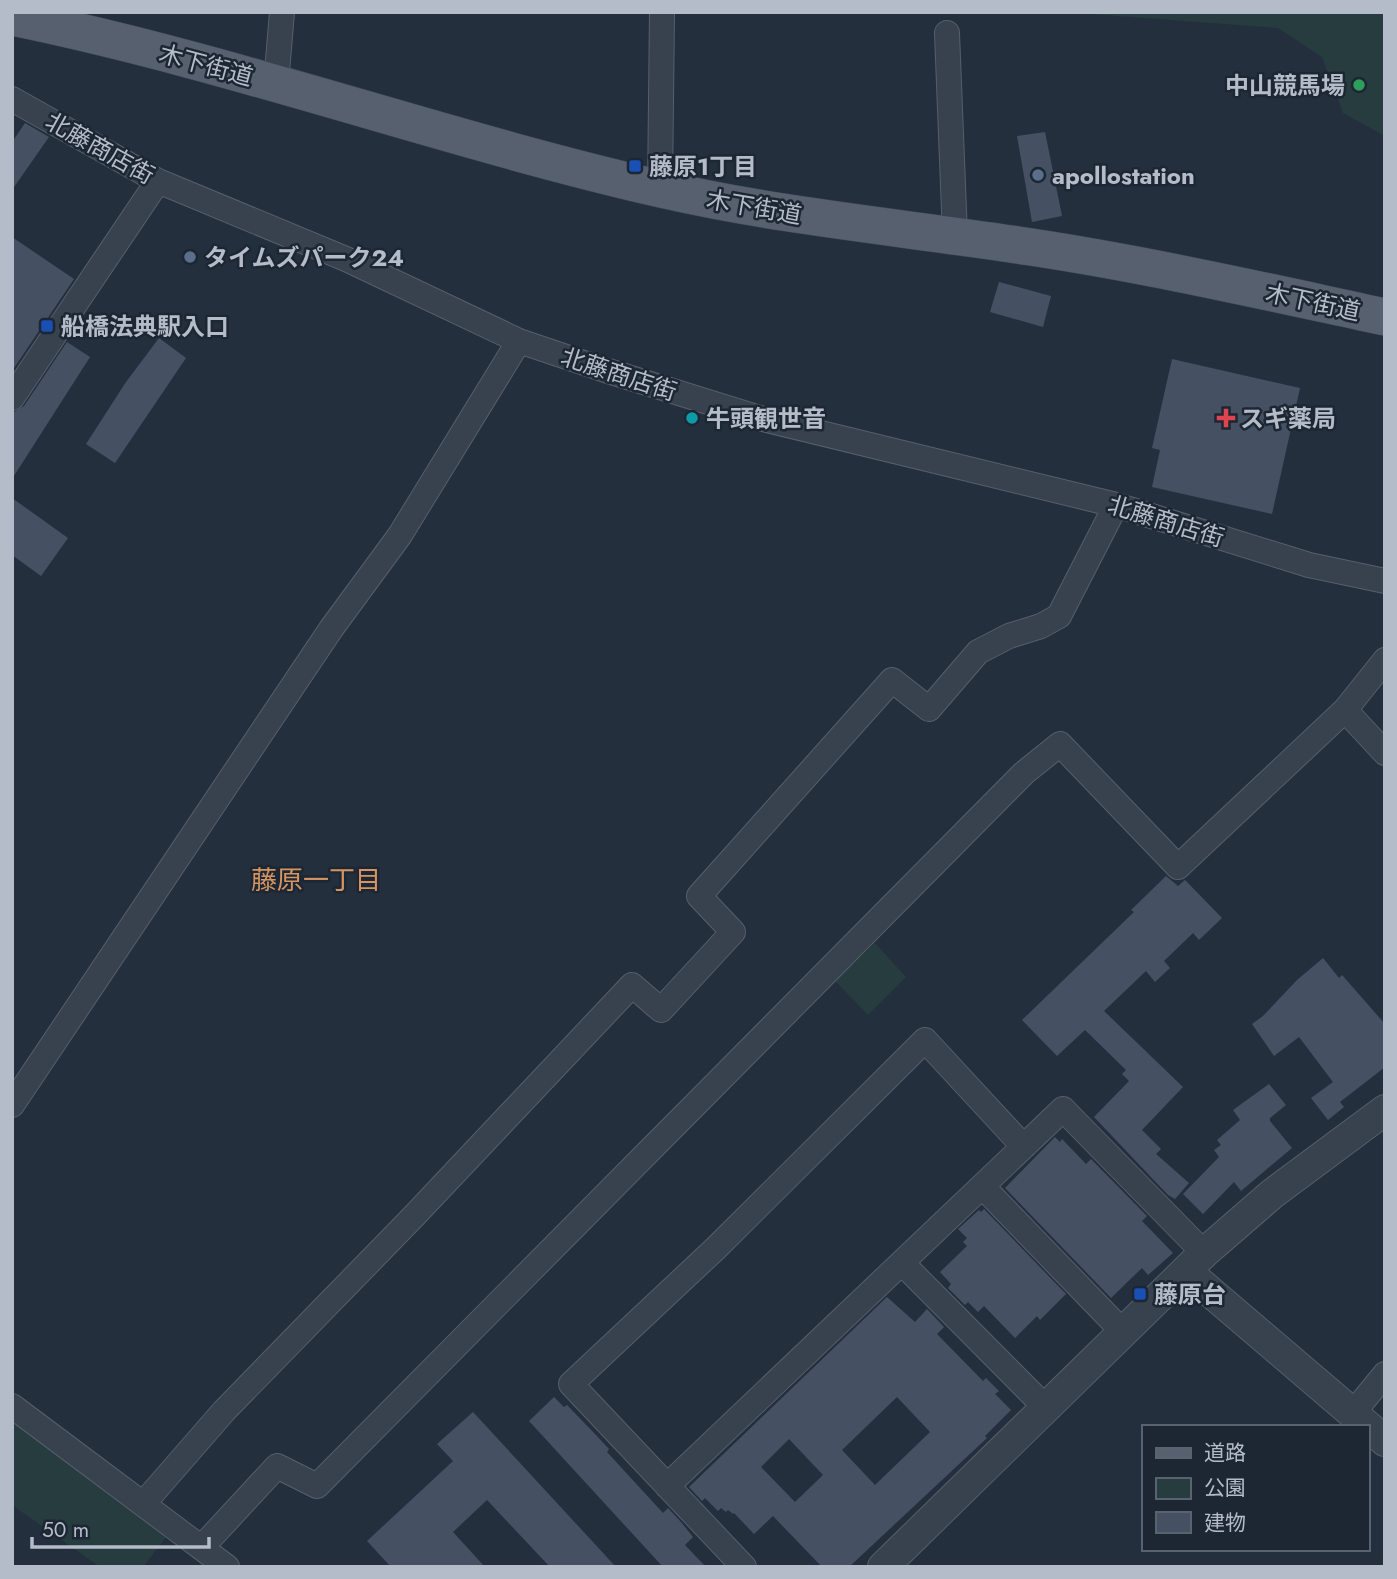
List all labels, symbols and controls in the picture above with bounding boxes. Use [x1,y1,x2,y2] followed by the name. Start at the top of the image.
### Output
[155,36,257,94] street label: 木下街道
[1225,68,1345,103] place label: 中山競馬場
[1351,77,1367,93] marker: 中山競馬場
[39,104,161,192] street label: 北藤商店街
[649,149,757,184] place label: 藤原1丁目
[627,158,643,174] marker: 藤原1丁目
[1052,158,1195,193] place label: apollostation
[1030,167,1046,183] marker: apollostation
[704,181,804,233] street label: 木下街道
[204,240,404,275] place label: タイムズパーク24
[182,249,198,265] marker: タイムズパーク24
[1262,275,1364,329] street label: 木下街道
[61,309,229,344] place label: 船橋法典駅入口
[39,318,55,334] marker: 船橋法典駅入口
[557,339,681,409] street label: 北藤商店街
[706,401,826,436] place label: 牛頭観世音
[1240,401,1336,436] place label: スギ薬局
[684,410,700,426] marker: 牛頭観世音
[1218,410,1234,426] marker: スギ薬局
[1104,487,1228,555] street label: 北藤商店街
[251,861,381,899] district label: 藤原一丁目
[1154,1277,1226,1312] place label: 藤原台
[1132,1286,1148,1302] marker: 藤原台
[1142,1425,1369,1551] legend
[1204,1438,1246,1468] text: 道路
[1204,1473,1246,1503] text: 公園
[32,1506,208,1550] scale bar
[1204,1508,1246,1538] text: 建物
[42,1515,89,1545] text: 50 m

